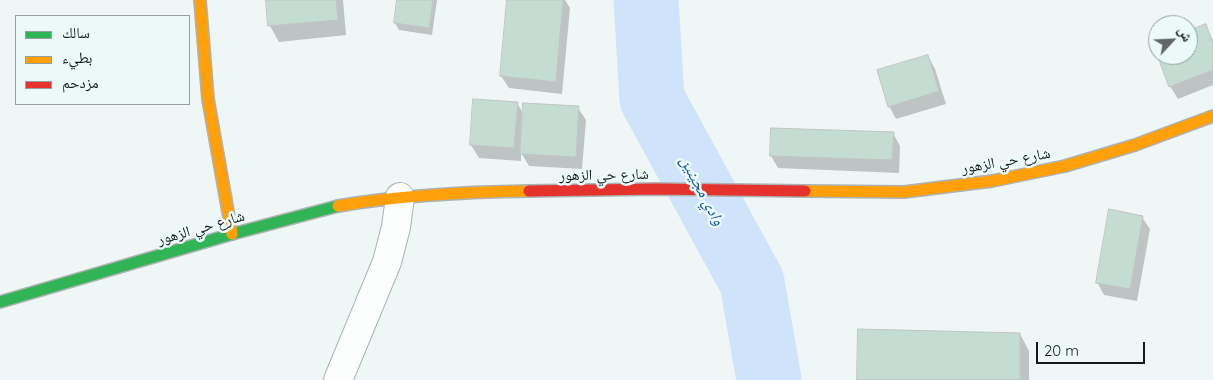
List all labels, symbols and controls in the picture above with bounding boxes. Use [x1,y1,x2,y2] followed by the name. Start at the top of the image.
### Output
[15,15,190,105] legend
[1148,15,1198,65] north arrow
[62,23,90,42] text: سالك
[1174,24,1197,45] text: ش
[62,48,92,67] text: بطيء
[62,73,99,92] text: مزدحم
[960,144,1052,178] street label: شارع حي الزهور
[676,153,728,229] water label: وادي مجينين
[559,165,649,185] street label: شارع حي الزهور
[155,207,247,249] street label: شارع حي الزهور
[1038,332,1147,364] scale bar
[1044,341,1079,360] text: 20 m

